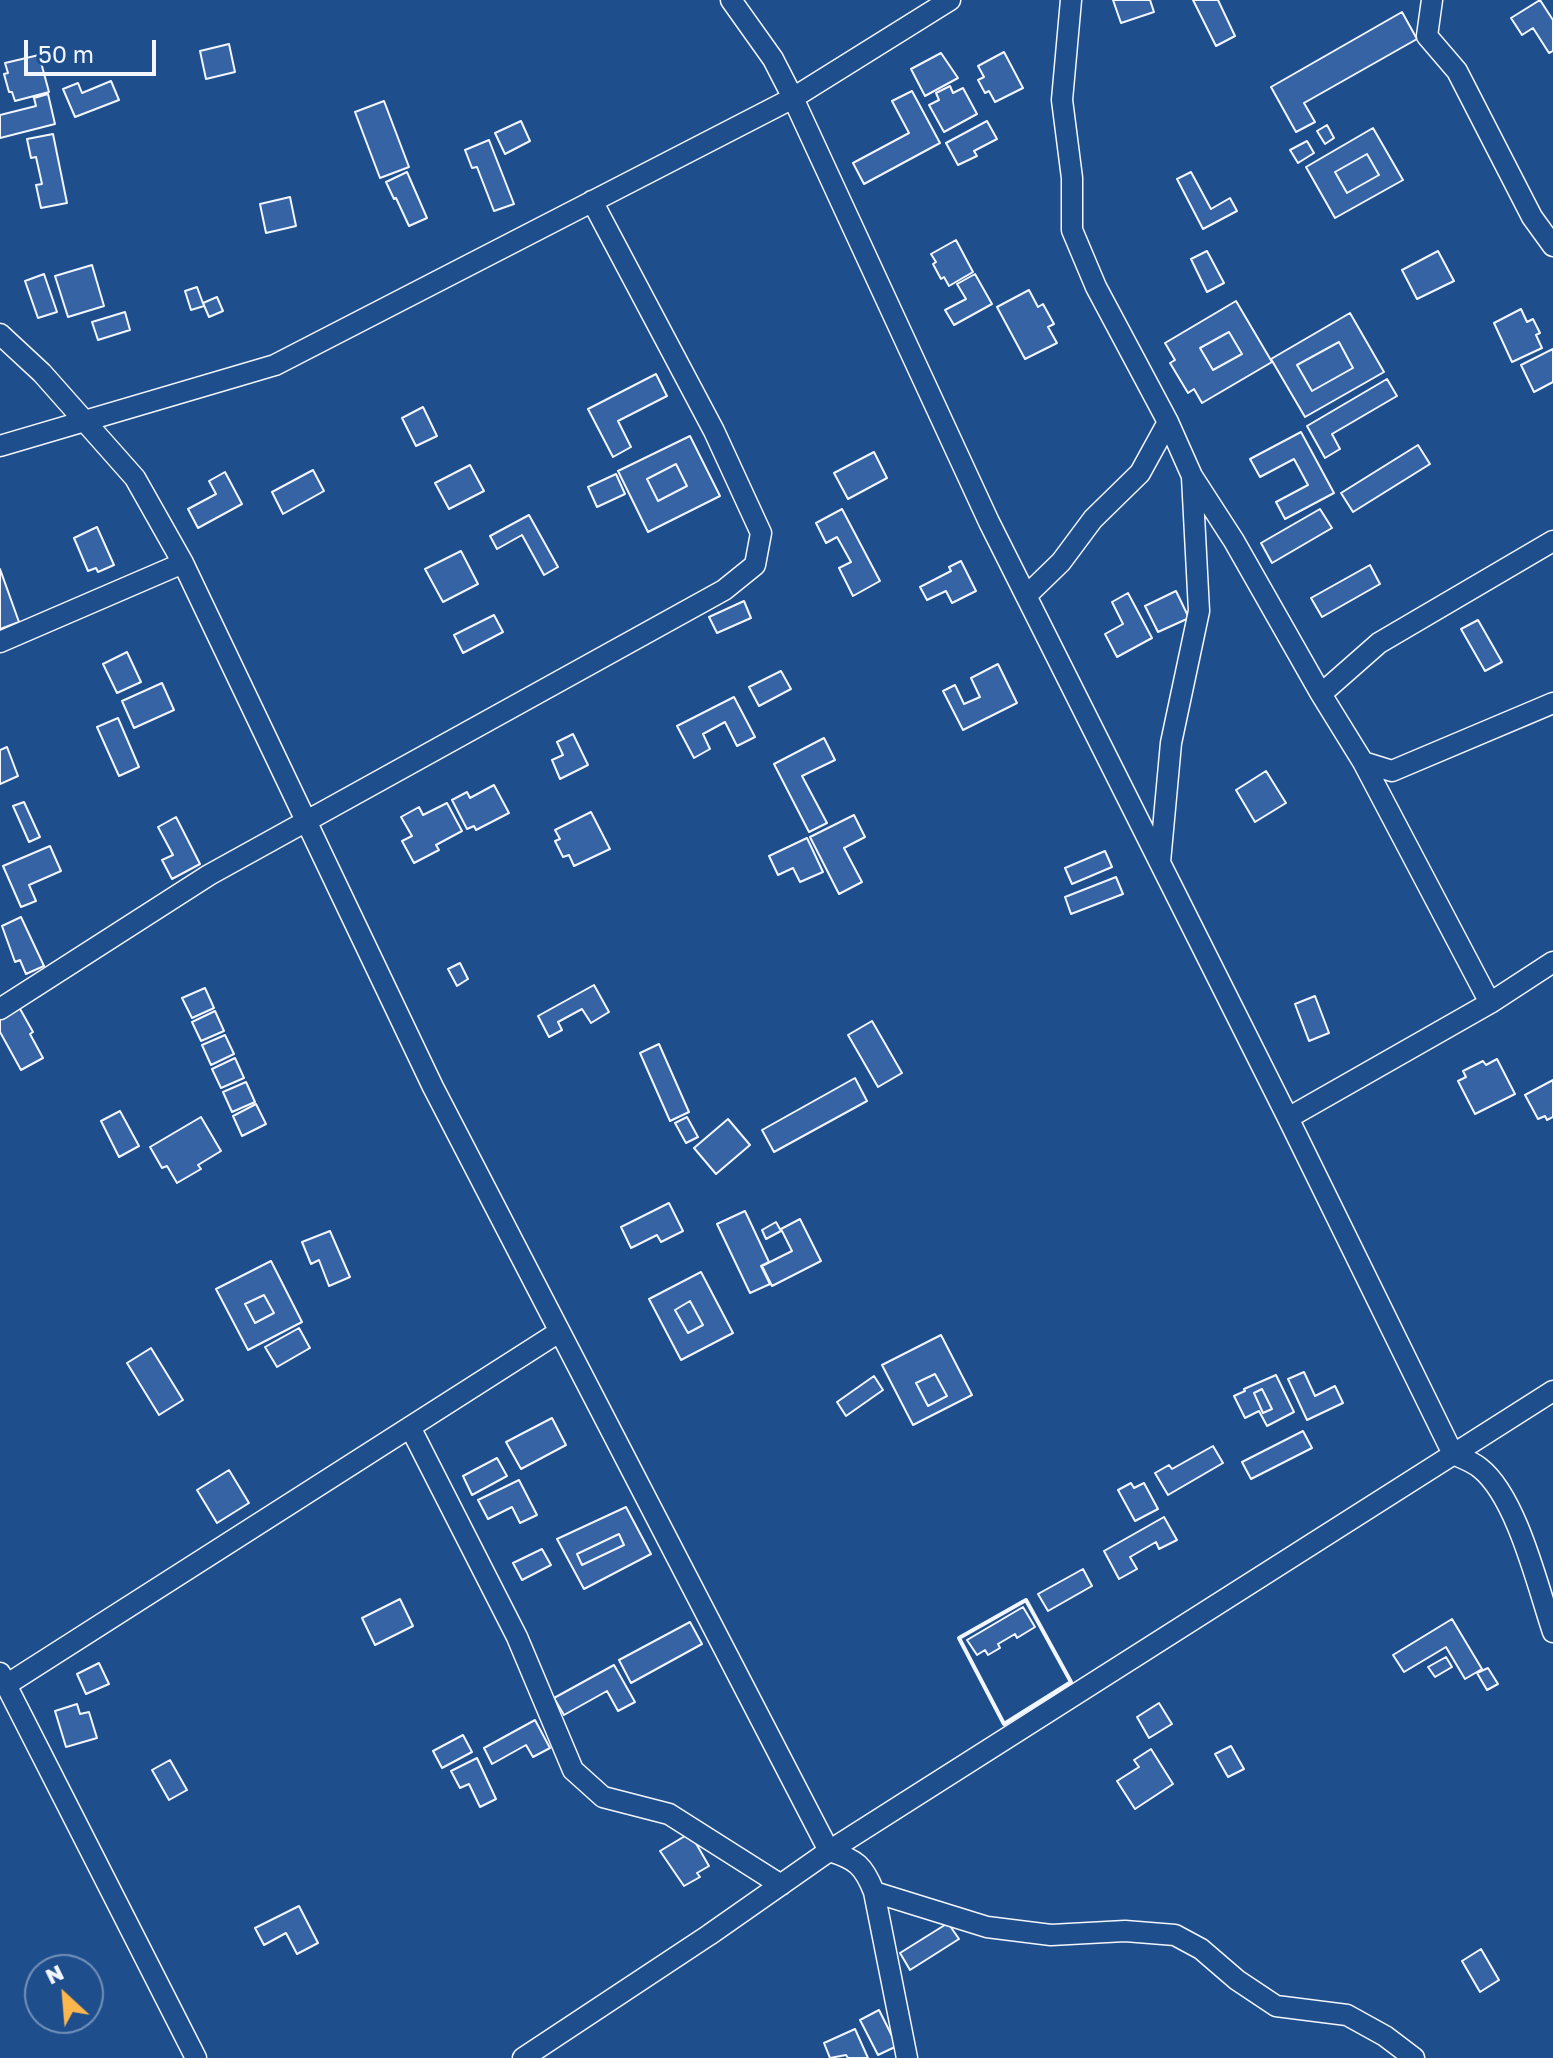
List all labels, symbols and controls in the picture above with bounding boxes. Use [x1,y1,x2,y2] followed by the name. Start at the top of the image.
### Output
[28,24,160,74] scale bar
[38,39,94,68] text: 50 m
[24,1954,104,2034] north arrow
[41,1958,68,1990] text: N

